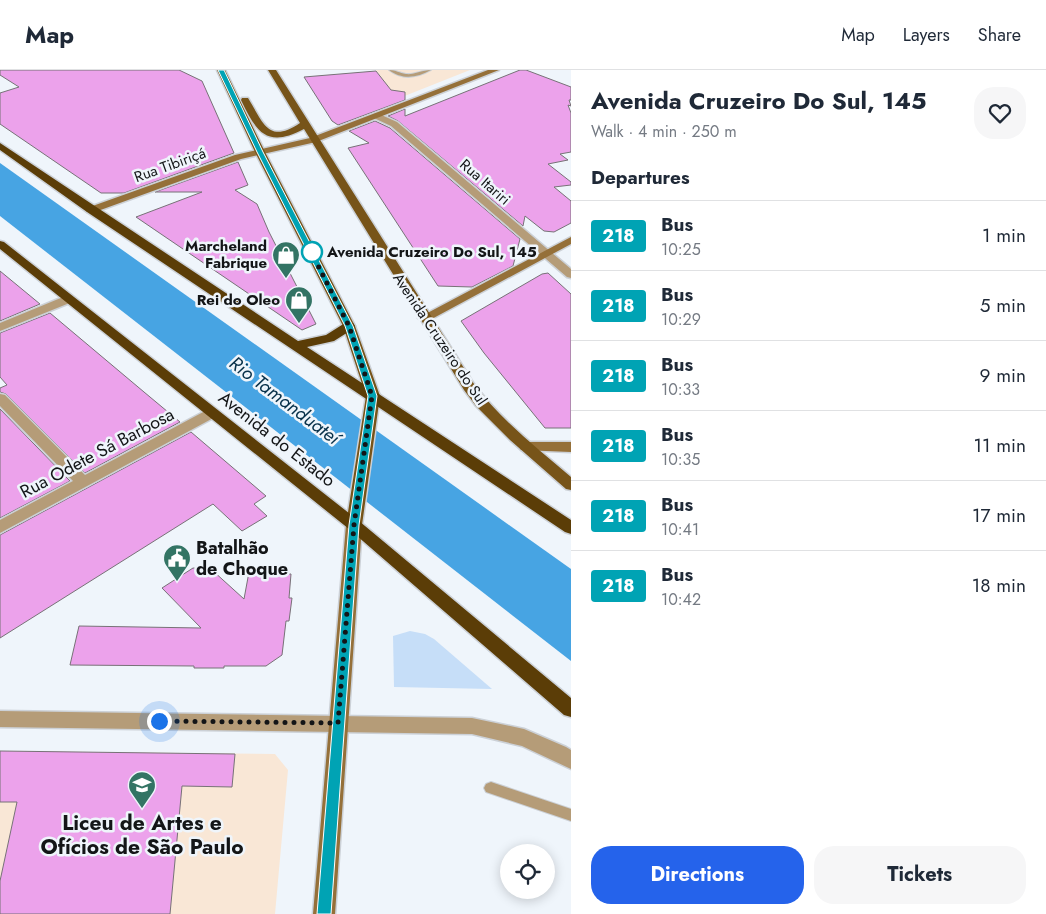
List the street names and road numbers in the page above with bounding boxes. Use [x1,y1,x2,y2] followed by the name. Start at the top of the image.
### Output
[131,142,209,188] street label: Rua Tibiriçá
[455,154,515,210] street label: Rua Itariri
[387,268,493,410] street label: Avenida Cruzeiro do Sul
[213,385,341,493] street label: Avenida do Estado
[15,401,179,505] street label: Rua Odete Sá Barbosa

